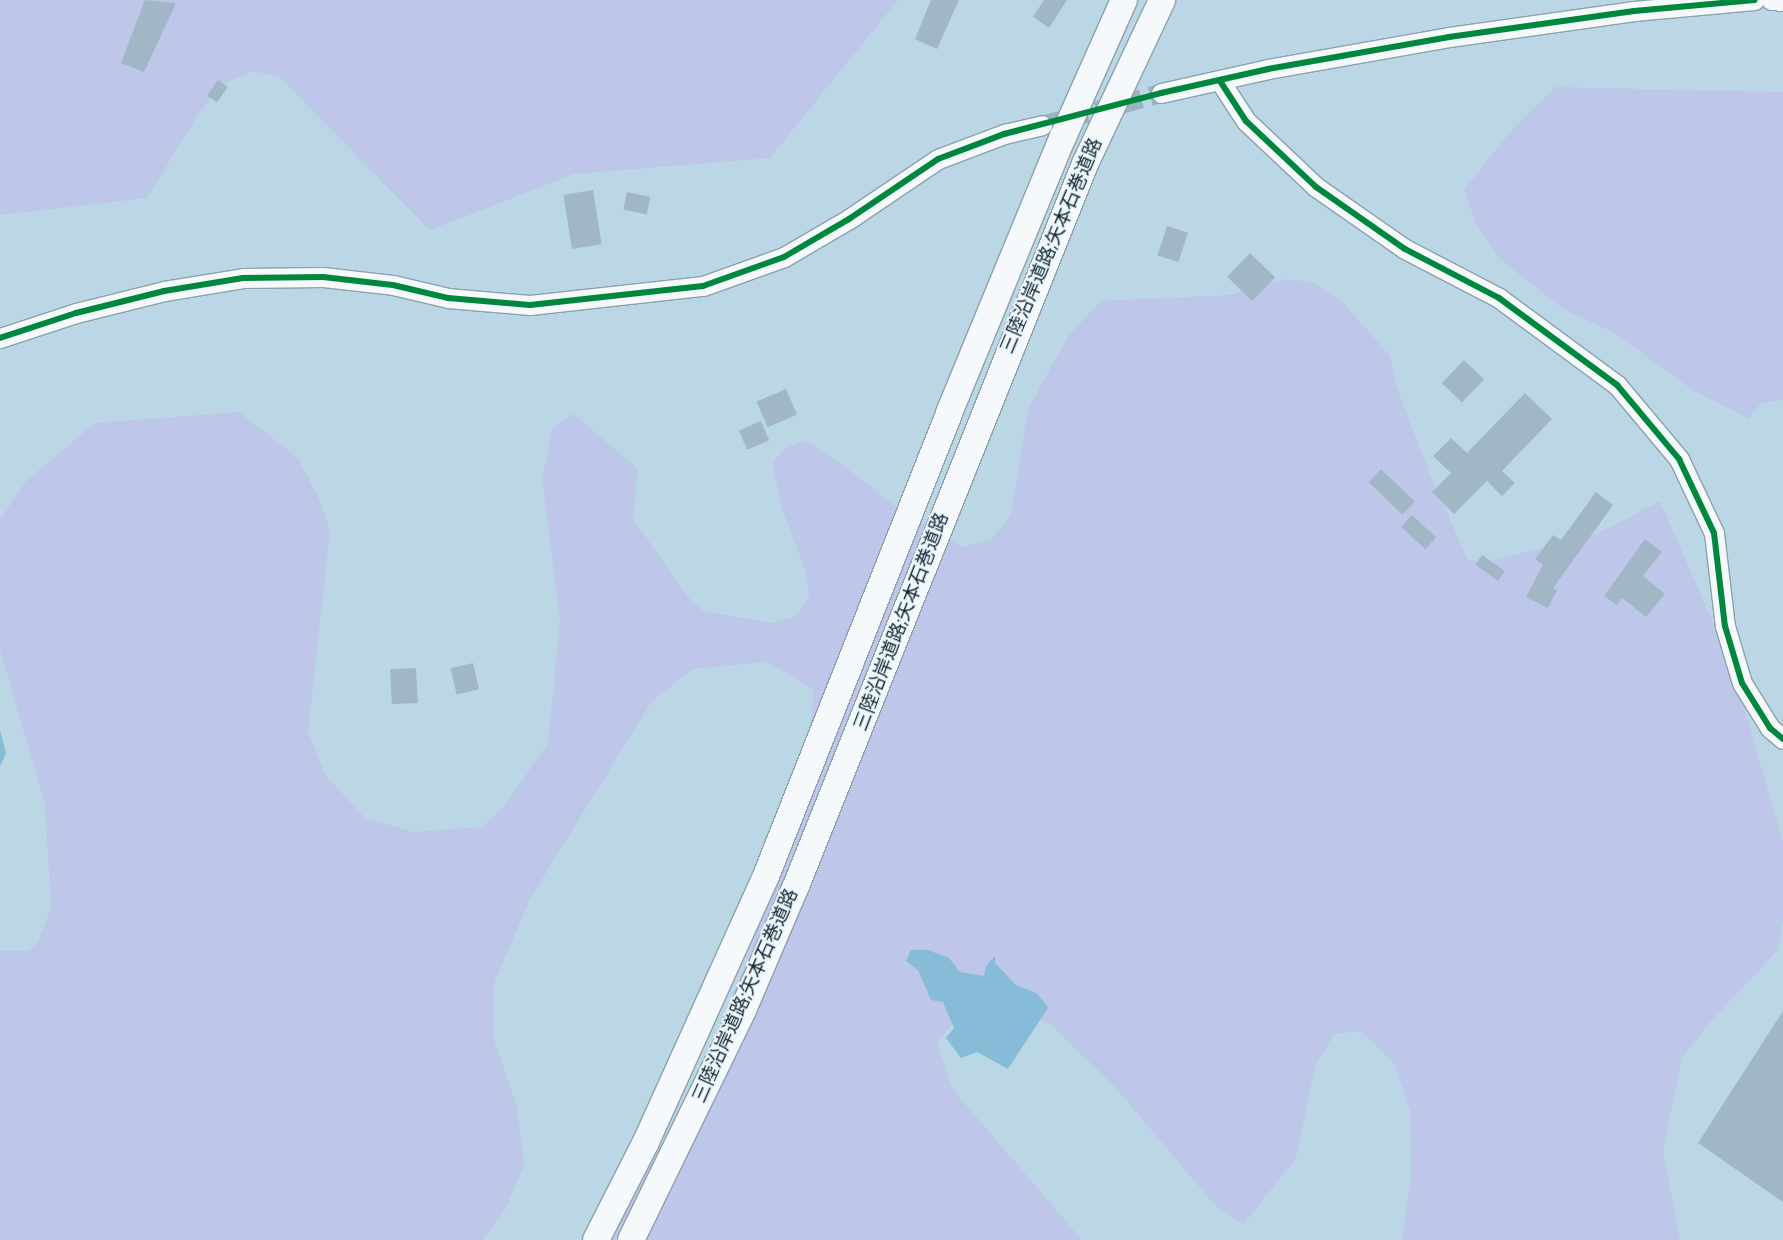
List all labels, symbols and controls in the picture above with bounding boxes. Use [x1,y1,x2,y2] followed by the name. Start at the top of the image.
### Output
[996,135,1108,357] street label: 三陸沿岸道路;矢本石巻道路
[850,510,954,734] street label: 三陸沿岸道路;矢本石巻道路
[688,886,804,1106] street label: 三陸沿岸道路;矢本石巻道路

